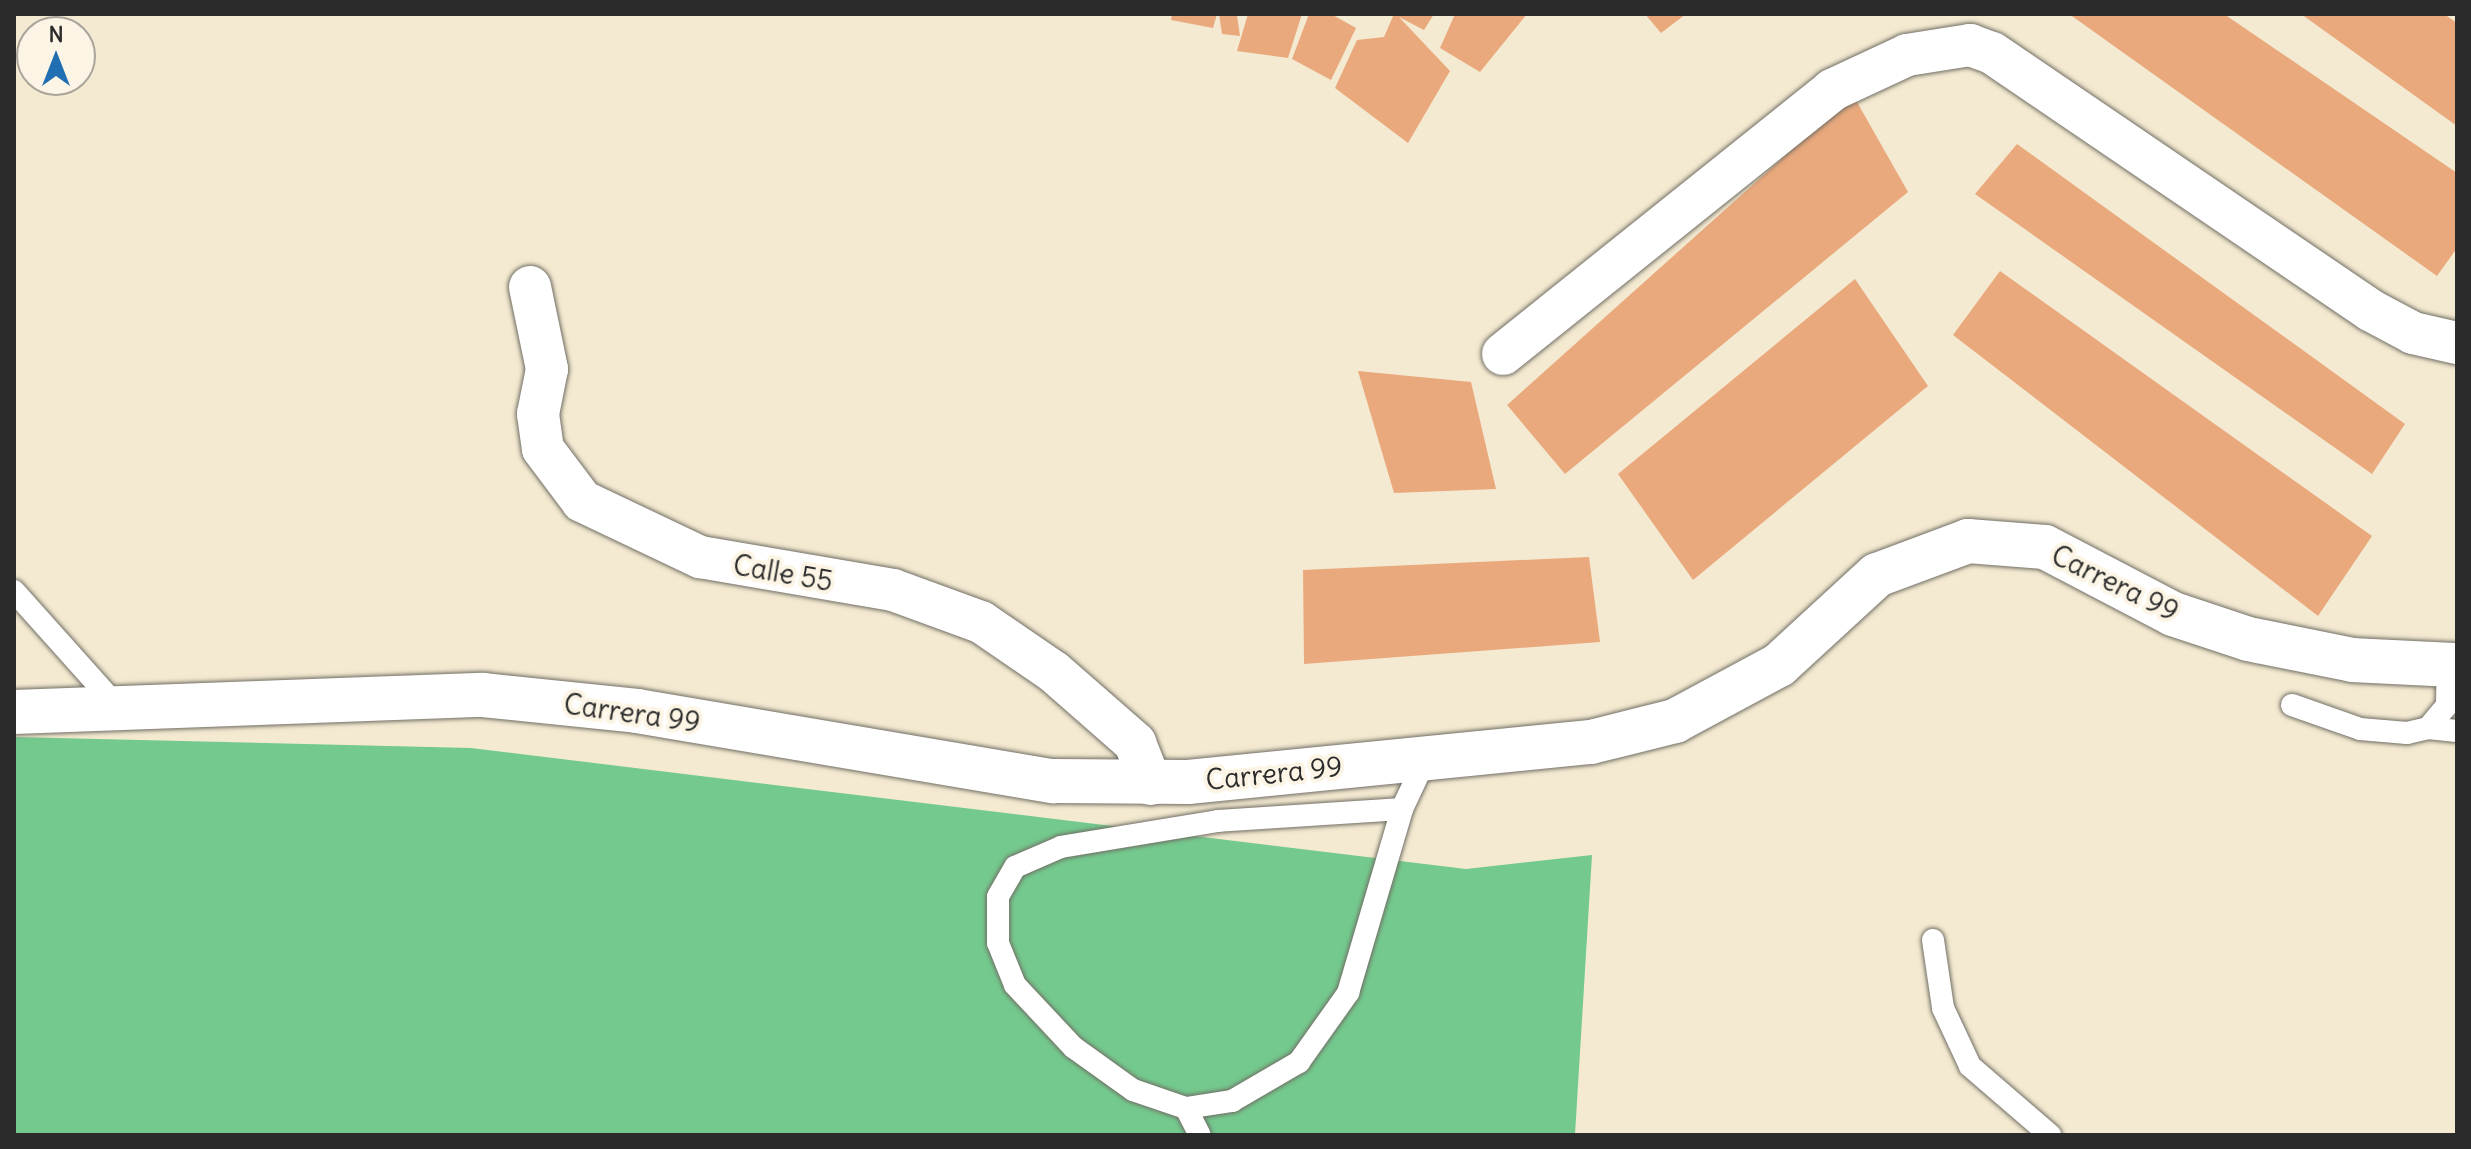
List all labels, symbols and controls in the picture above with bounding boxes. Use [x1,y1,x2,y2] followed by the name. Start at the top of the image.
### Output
[16,16,96,96] north arrow
[48,20,64,48] text: N
[2046,538,2184,628] street label: Carrera 99
[731,548,835,598] street label: Calle 55
[562,687,702,739] street label: Carrera 99
[1204,749,1344,797] street label: Carrera 99

